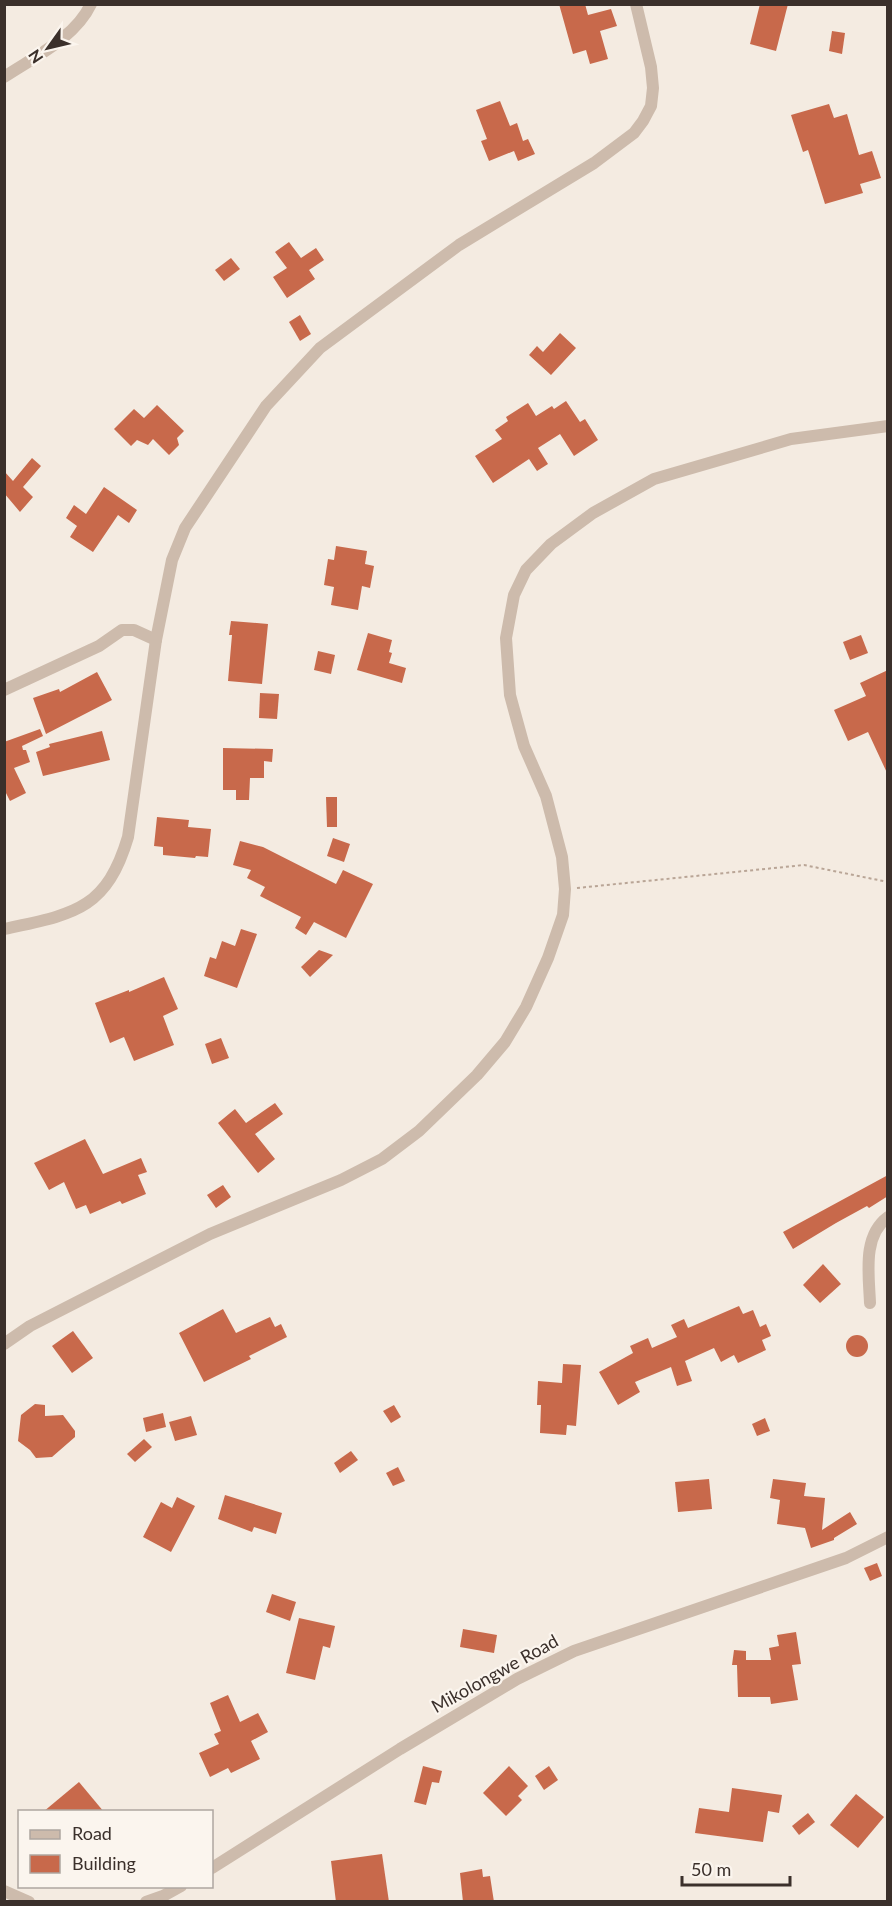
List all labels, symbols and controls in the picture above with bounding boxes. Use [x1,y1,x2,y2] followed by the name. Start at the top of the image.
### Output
[18,18,78,78] north arrow
[24,46,46,67] text: N
[427,1629,562,1717] street label: Mikolongwe Road
[18,1810,213,1888] legend
[72,1822,112,1844] text: Road
[682,1849,790,1887] scale bar
[72,1852,136,1874] text: Building
[691,1858,731,1880] text: 50 m

